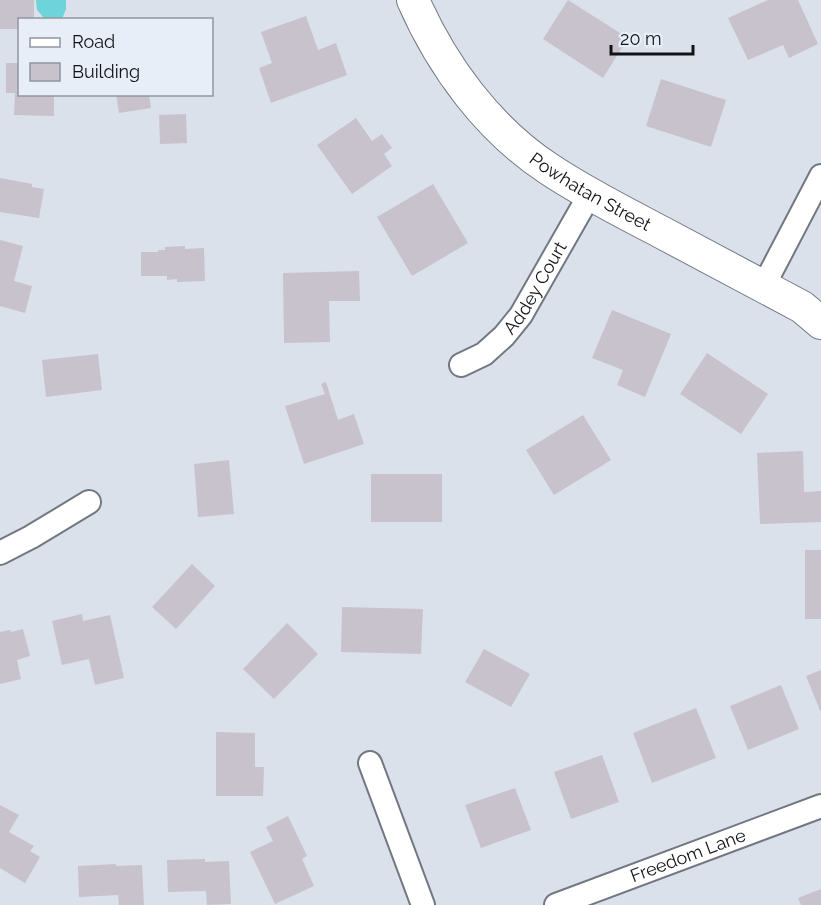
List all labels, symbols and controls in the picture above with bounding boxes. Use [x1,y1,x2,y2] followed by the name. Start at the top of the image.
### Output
[18,18,213,96] legend
[611,18,694,56] scale bar
[620,28,662,49] text: 20 m
[72,31,115,52] text: Road
[72,61,140,82] text: Building
[526,148,655,235] street label: Powhatan Street
[499,238,571,338] street label: Addey Court
[627,824,749,886] street label: Freedom Lane

